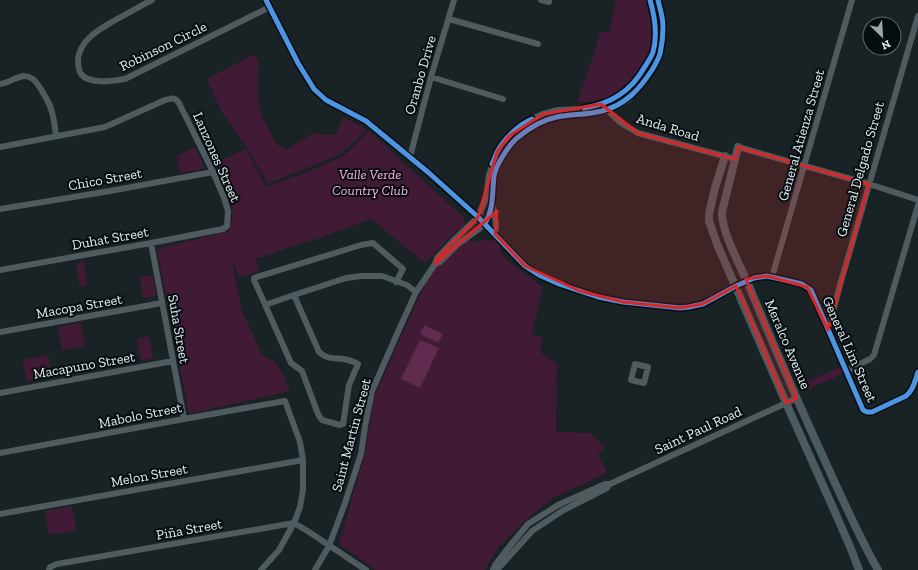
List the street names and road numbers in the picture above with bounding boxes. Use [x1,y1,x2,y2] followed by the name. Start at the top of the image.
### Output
[117,18,210,75] street label: Robinson Circle
[401,33,440,117] street label: Oranbo Drive
[775,67,829,203] street label: General Atienza Street
[833,99,888,239] street label: General Delgado Street
[189,109,244,206] street label: Lanzones Street
[634,110,702,145] street label: Anda Road
[67,165,144,194] street label: Chico Street
[70,223,151,254] street label: Duhat Street
[35,290,124,322] street label: Macopa Street
[164,293,193,366] street label: Suha Street
[819,294,881,406] street label: General Lim Street
[761,297,814,392] street label: Meralco Avenue
[32,348,137,383] street label: Macapuno Street
[328,376,375,494] street label: Saint Martin Street
[97,399,184,432] street label: Mabolo Street
[652,403,745,458] street label: Saint Paul Road
[109,460,190,491] street label: Melon Street
[155,515,224,544] street label: Piña Street

